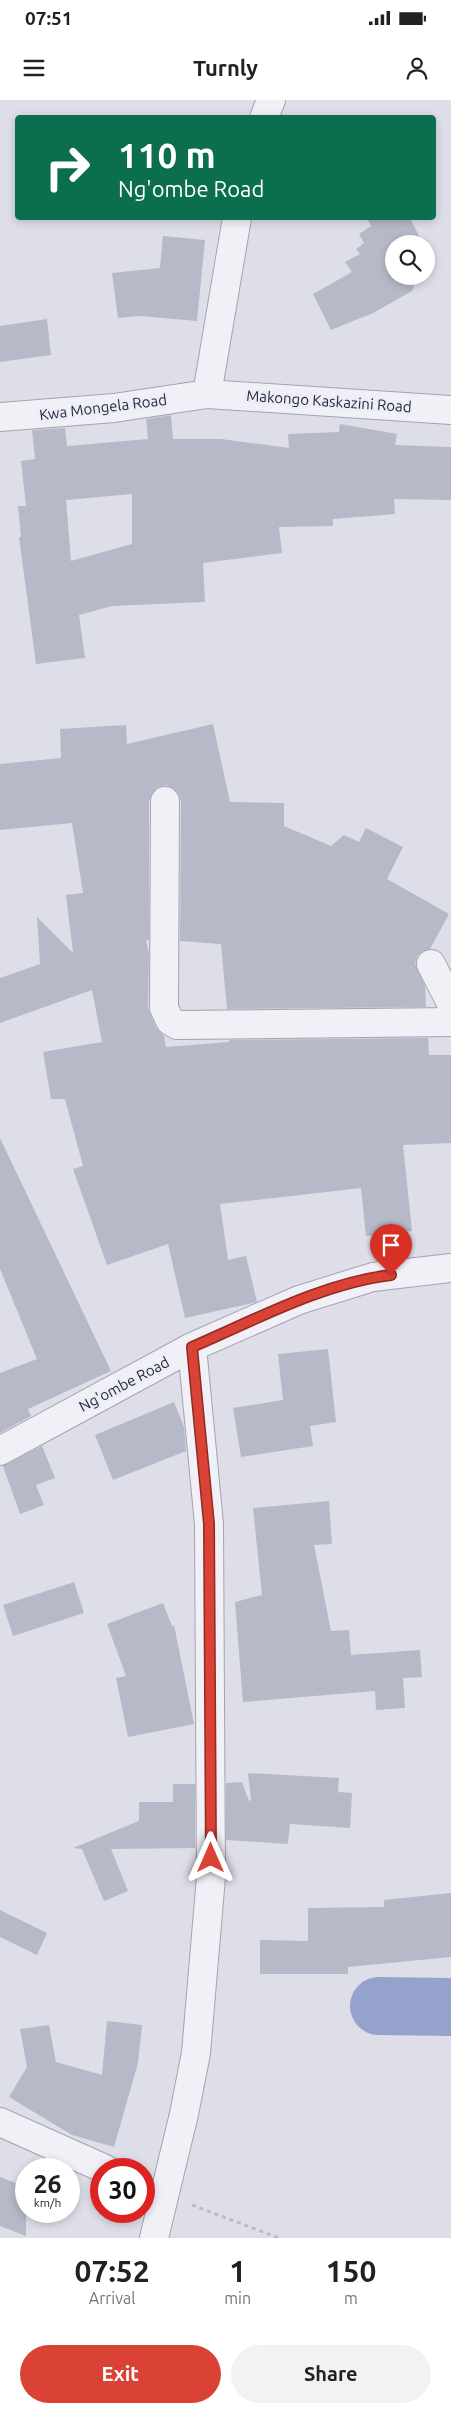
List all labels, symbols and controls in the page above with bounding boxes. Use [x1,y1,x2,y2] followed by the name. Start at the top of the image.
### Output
[25,7,73,29] text: 07:51
[20,54,48,82] icon: menu
[403,54,431,82] icon: person
[193,55,258,80] text: Turnly
[35,135,100,200] icon: right
[118,135,216,175] text: 110 m
[118,176,264,201] text: Ng'ombe Road
[385,235,435,285] map controls
[385,235,435,285] button: search
[246,387,412,415] street label: Makongo Kaskazini Road
[38,391,168,423] street label: Kwa Mongela Road
[370,1224,412,1275] pin
[377,1231,405,1259] icon: arrive
[76,1353,172,1415] street label: Ng'ombe Road
[184,1831,236,1883] position arrow
[90,2158,155,2223] speed limit sign: 30
[33,2170,62,2198] text: 26
[34,2196,61,2209] text: km/h
[75,2254,150,2288] text: 07:52
[229,2254,246,2288] text: 1
[326,2254,376,2288] text: 150
[89,2289,135,2307] text: Arrival
[224,2289,251,2307] text: min
[344,2289,358,2307] text: m
[20,2345,221,2403] button: Exit
[231,2345,431,2403] button: Share

